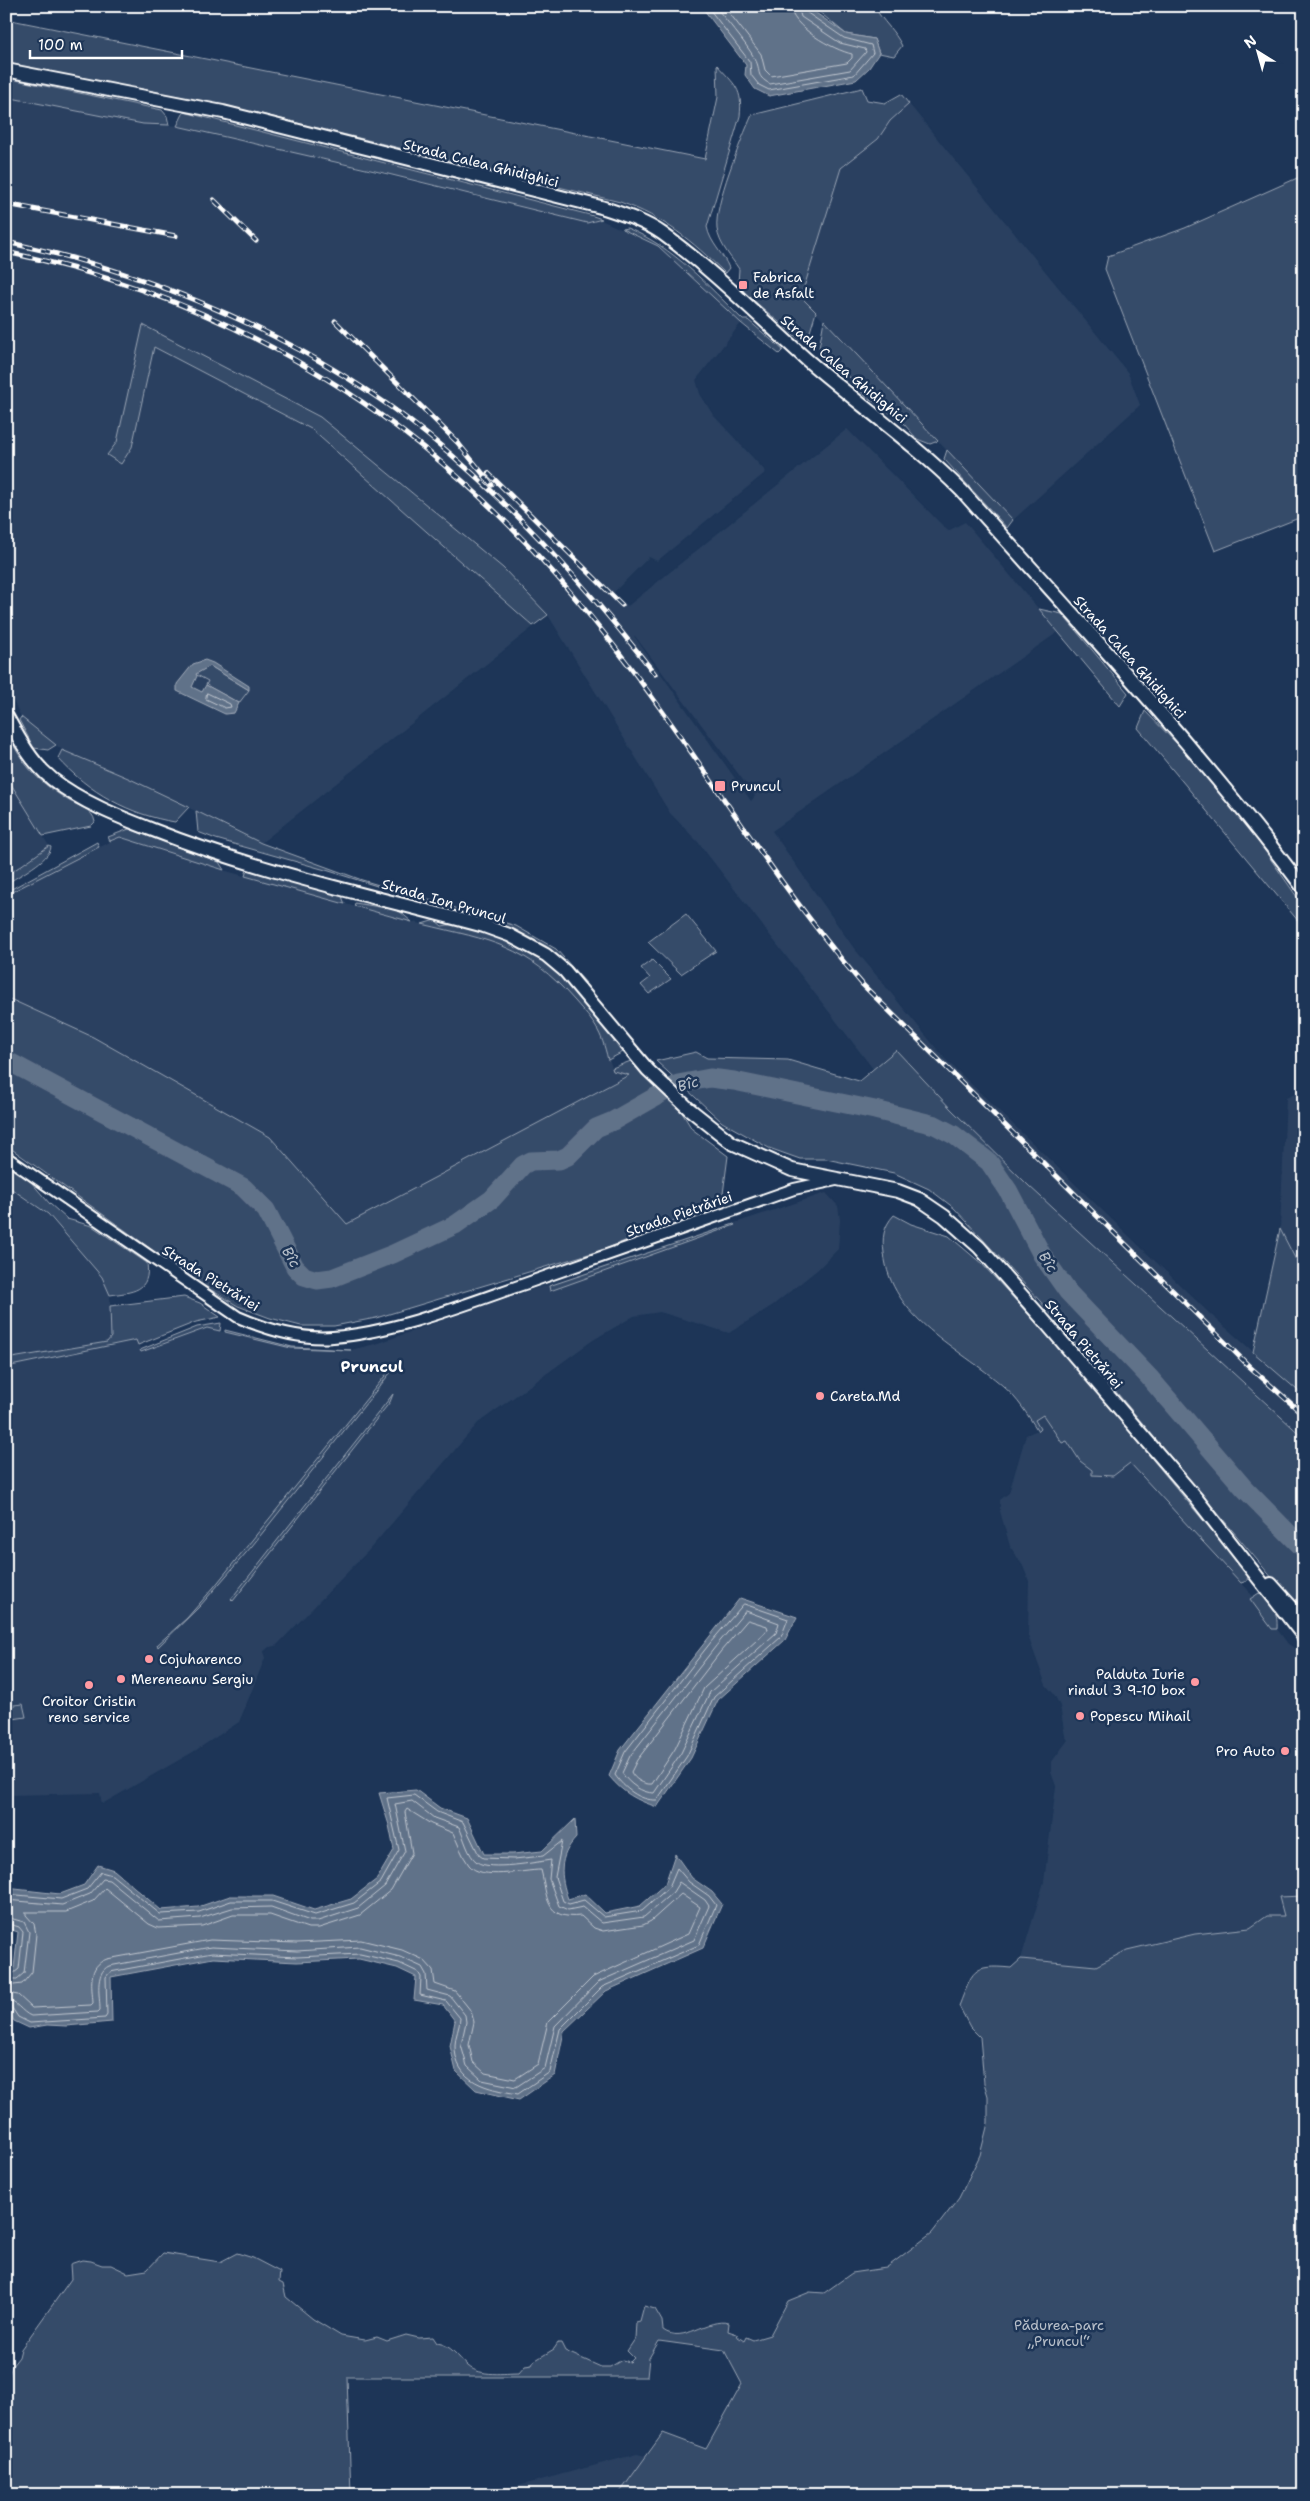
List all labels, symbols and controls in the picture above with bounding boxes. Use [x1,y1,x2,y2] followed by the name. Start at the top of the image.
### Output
[30,28,182,60] scale bar
[1232,28,1282,78] north arrow
[1240,31,1260,52] text: N
[38,35,83,55] text: 100 m
[401,135,561,191] street label: Strada Calea Ghidighici
[753,268,814,302] place label: Fabrica de Asfalt
[737,279,749,291] marker: Fabrica de Asfalt
[777,311,911,427] street label: Strada Calea Ghidighici
[1070,592,1190,722] street label: Strada Calea Ghidighici
[731,777,781,795] place label: Pruncul
[713,779,727,793] marker: Pruncul
[380,875,509,928] street label: Strada Ion Pruncul
[675,1071,701,1097] water label: Bîc
[623,1187,735,1241] street label: Strada Pietrăriei
[159,1241,263,1315] street label: Strada Pietrăriei
[277,1243,305,1272] water label: Bîc
[1034,1248,1062,1277] water label: Bîc
[1041,1295,1127,1393] street label: Strada Pietrăriei
[341,1356,404,1377] district label: Pruncul
[830,1387,900,1405] place label: Careta.Md
[814,1390,826,1402] marker: Careta.Md
[159,1650,242,1668] place label: Cojuharenco
[143,1653,155,1665] marker: Cojuharenco
[1068,1665,1185,1699] place label: Palduta Iurie rindul 3 9-10 box
[131,1670,253,1688] place label: Mereneanu Sergiu
[115,1673,127,1685] marker: Mereneanu Sergiu
[1189,1676,1201,1688] marker: Palduta Iurie rindul 3 9-10 box
[83,1679,95,1691] marker: Croitor Cristin reno service
[42,1692,137,1726] place label: Croitor Cristin reno service
[1090,1707,1191,1725] place label: Popescu Mihail
[1074,1710,1086,1722] marker: Popescu Mihail
[1216,1742,1275,1760] place label: Pro Auto
[1279,1745,1291,1757] marker: Pro Auto
[1014,2316,1104,2350] park label: Pădurea-parc „Pruncul“

